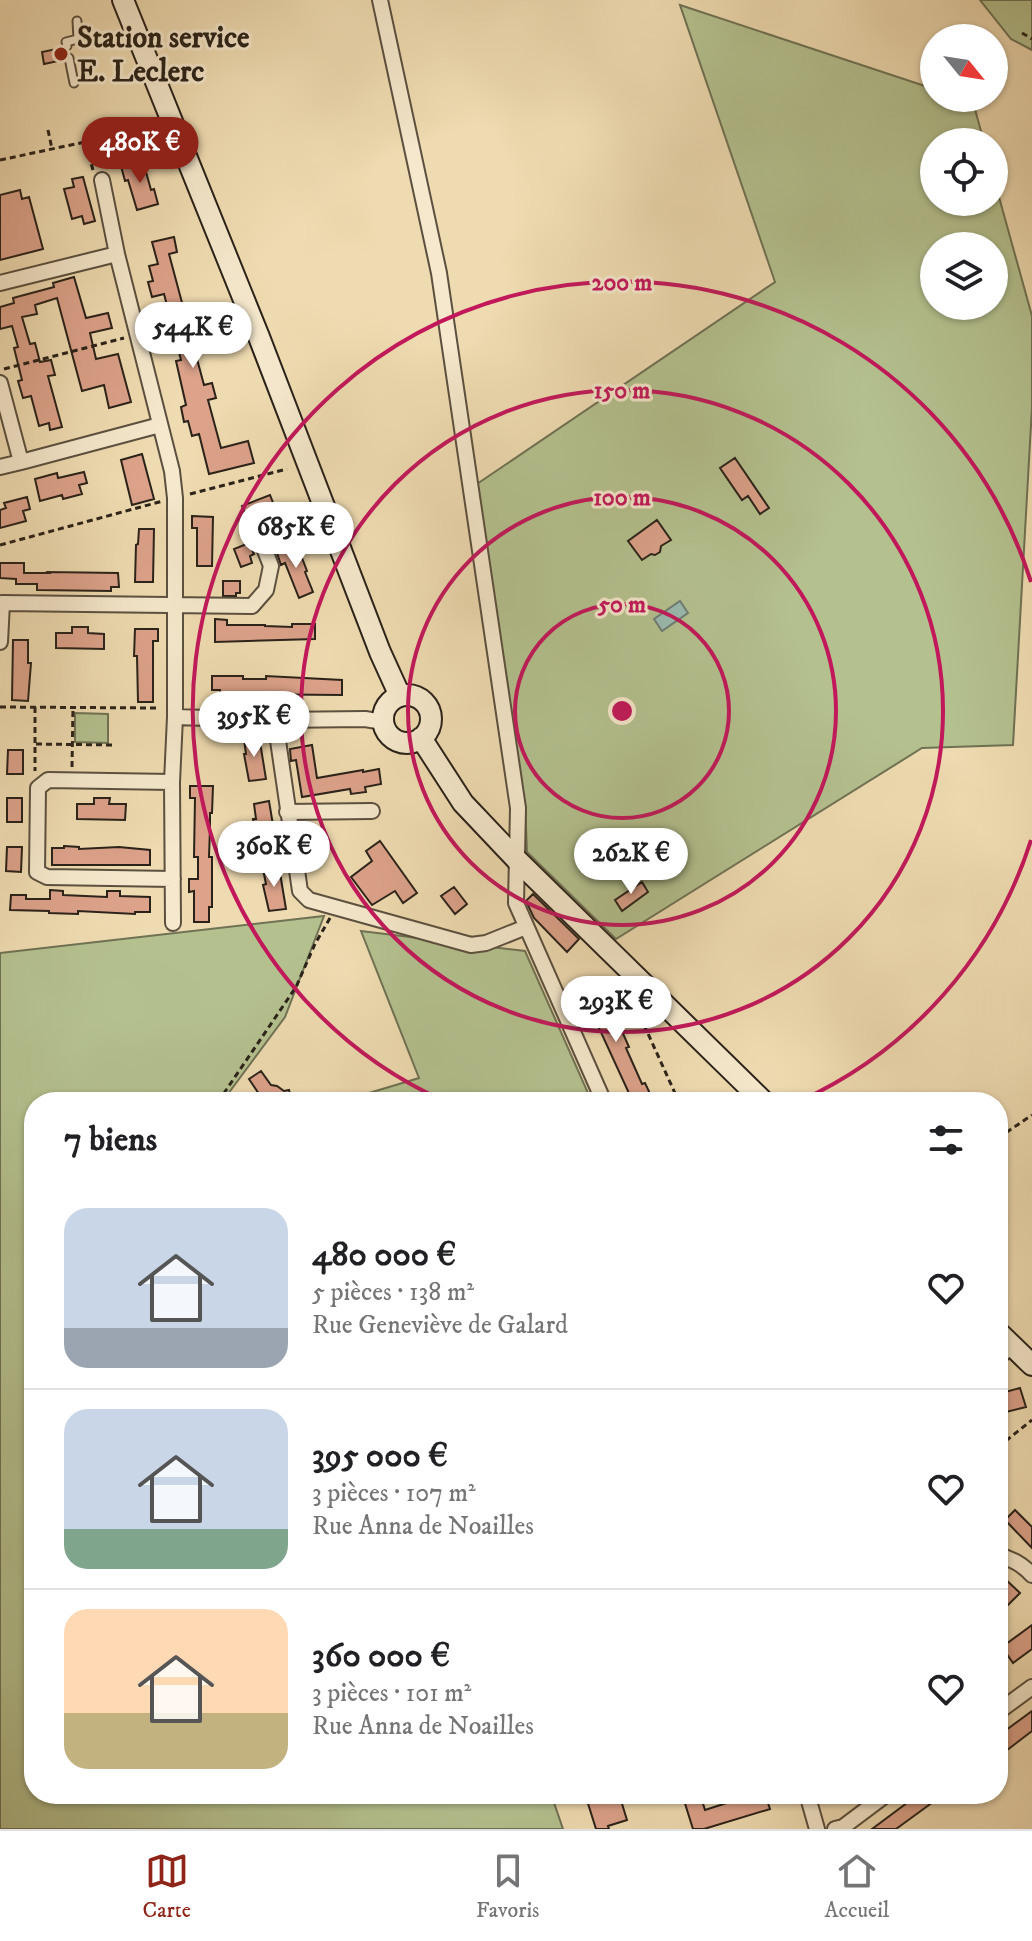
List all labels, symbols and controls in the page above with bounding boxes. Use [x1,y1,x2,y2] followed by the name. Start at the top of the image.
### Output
[77,20,250,91] place label: Station service E. Leclerc
[920,24,1008,112] north arrow
[920,24,1008,320] map controls
[52,45,70,63] marker: Station service E. Leclerc
[75,117,205,185] pin: 480K €
[99,126,181,159] text: 480K €
[920,128,1008,216] button: locate
[920,232,1008,320] button: layers
[592,268,652,298] text: 200 m
[128,302,258,370] pin: 544K €
[153,311,233,344] text: 544K €
[594,376,650,406] text: 150 m
[593,483,651,513] text: 100 m
[231,502,361,570] pin: 685K €
[257,511,335,544] text: 685K €
[597,590,646,620] text: 50 m
[189,691,319,759] pin: 395K €
[608,697,636,725] centre of rings
[217,700,291,733] text: 395K €
[209,821,339,889] pin: 360K €
[566,828,696,896] pin: 262K €
[236,830,312,863] text: 360K €
[592,837,670,870] text: 262K €
[551,976,681,1044] pin: 293K €
[579,985,653,1018] text: 293K €
[924,1118,968,1162] icon: filters
[64,1119,157,1161] text: 7 biens
[312,1234,456,1276] text: 480 000 €
[128,1240,224,1336] icon: home
[924,1266,968,1310] icon: heart
[312,1276,474,1309] text: 5 pièces · 138 m²
[312,1309,568,1342] text: Rue Geneviève de Galard
[312,1435,448,1477] text: 395 000 €
[128,1441,224,1537] icon: home
[924,1467,968,1511] icon: heart
[312,1477,476,1510] text: 3 pièces · 107 m²
[312,1510,534,1543] text: Rue Anna de Noailles
[312,1635,450,1677] text: 360 000 €
[128,1641,224,1737] icon: home
[924,1667,968,1711] icon: heart
[312,1677,471,1710] text: 3 pièces · 101 m²
[312,1710,534,1743] text: Rue Anna de Noailles
[143,1849,191,1924] tab: Carte
[476,1849,539,1924] tab: Favoris
[825,1849,889,1924] tab: Accueil

